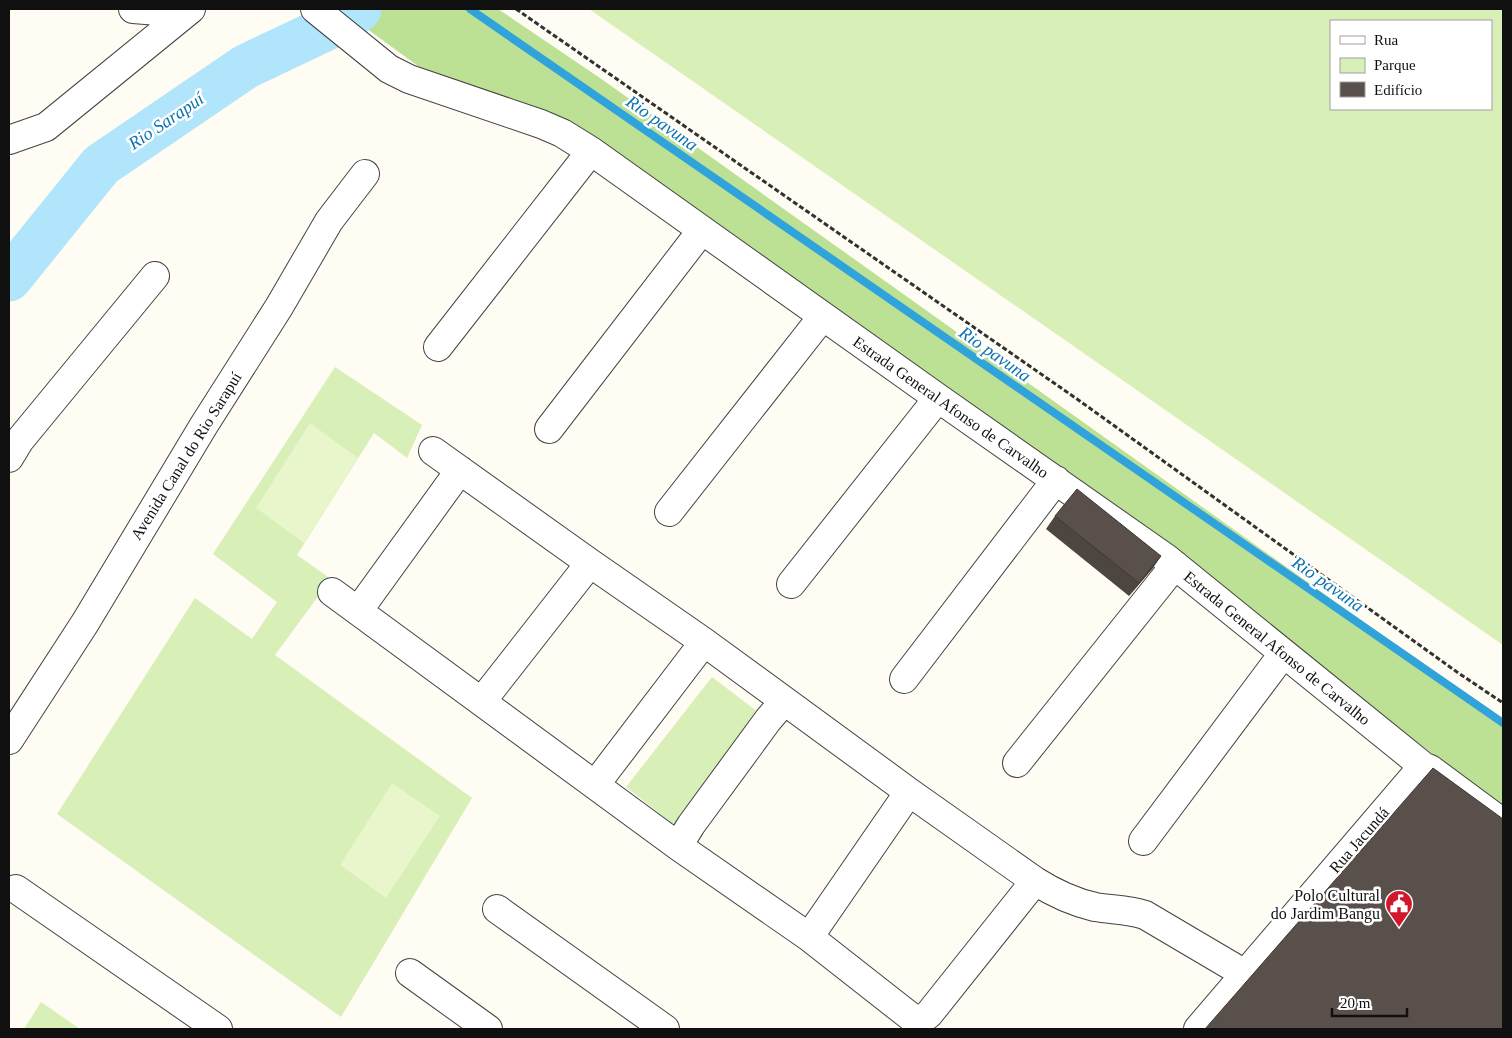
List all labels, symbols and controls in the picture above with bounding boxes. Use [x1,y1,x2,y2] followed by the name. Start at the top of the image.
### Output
[1330,20,1492,110] legend
[1374,32,1399,48] text: Rua
[1374,57,1416,73] text: Parque
[1374,82,1422,98] text: Edifício
[124,87,209,154] water label: Rio Sarapuí
[622,91,702,155] water label: Rio pavuna
[955,322,1035,386] water label: Rio pavuna
[850,333,1052,481] street label: Estrada General Afonso de Carvalho
[127,369,246,543] street label: Avenida Canal do Rio Sarapuí
[1288,552,1368,616] water label: Rio pavuna
[1180,568,1374,728] street label: Estrada General Afonso de Carvalho
[1326,804,1392,876] street label: Rua Jacundá
[1271,887,1381,923] place label: Polo Cultural do Jardim Bangu
[1384,889,1414,928] public building icon: Polo Cultural do Jardim Bangu
[1332,986,1407,1018] scale bar
[1340,995,1371,1011] text: 20 m

